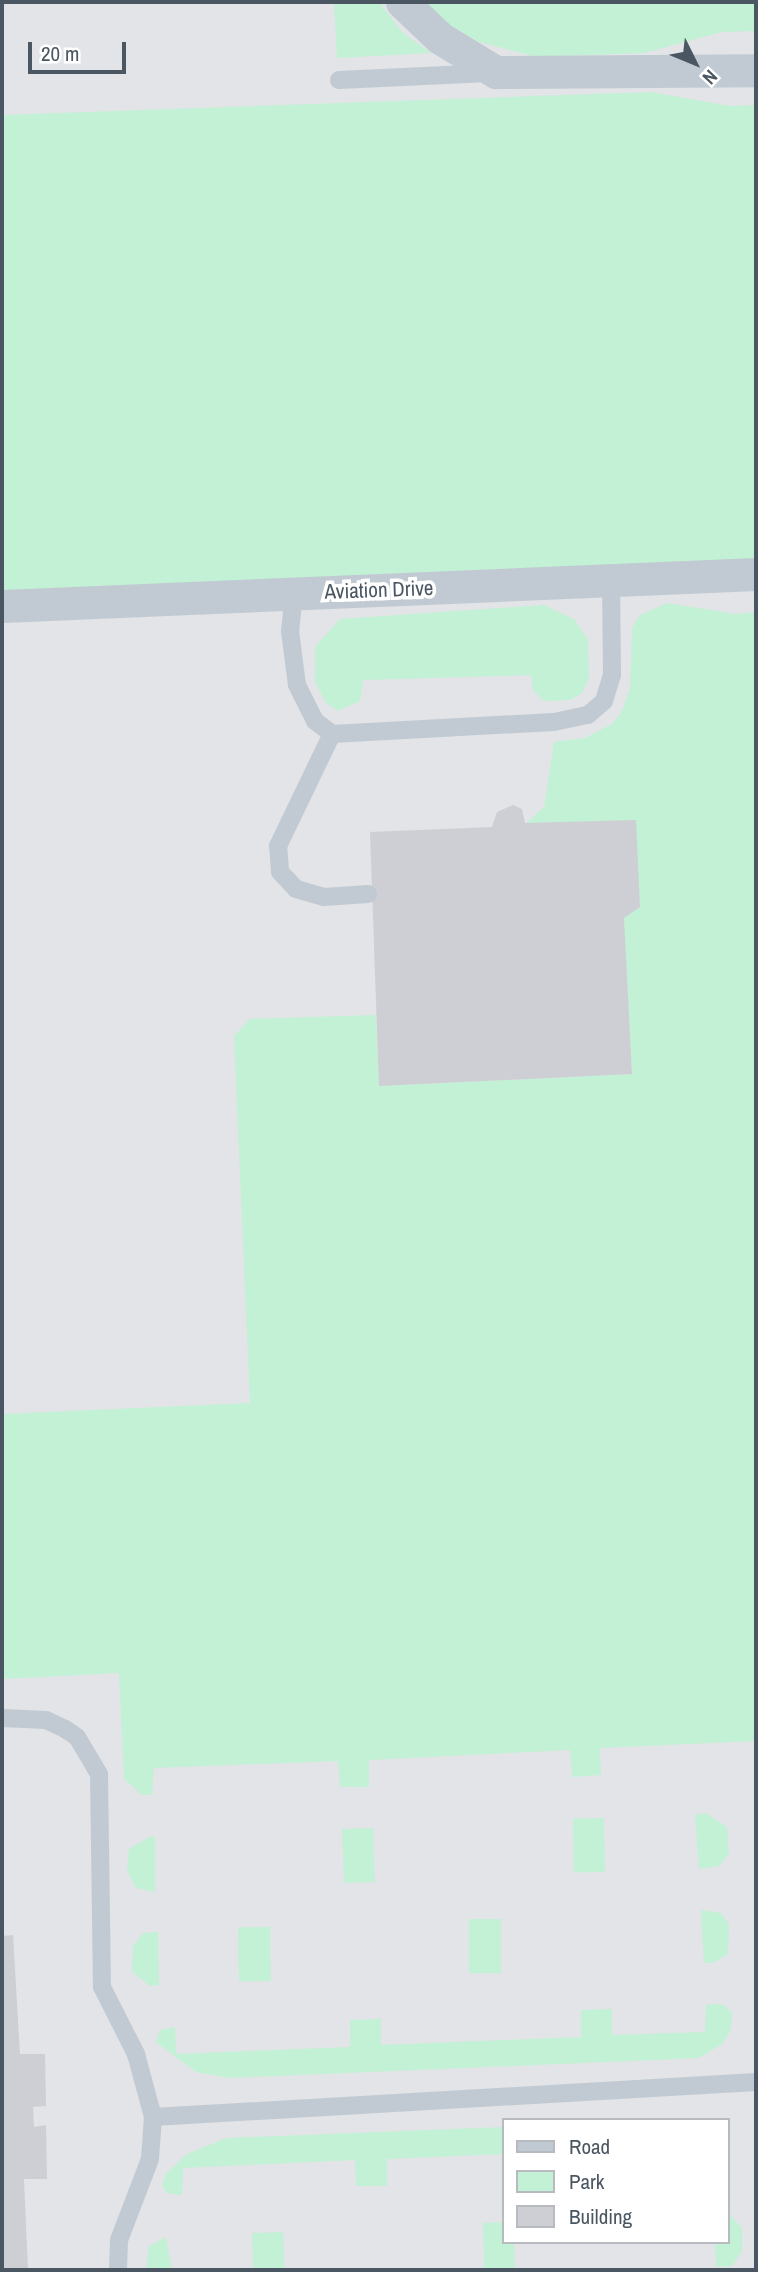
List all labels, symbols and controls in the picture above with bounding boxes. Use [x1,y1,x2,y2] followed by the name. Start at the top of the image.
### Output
[32,28,130,72] scale bar
[660,28,730,98] north arrow
[41,39,79,68] text: 20 m
[697,64,724,90] text: N
[324,576,434,604] street label: Aviation Drive
[503,2118,730,2244] legend
[569,2132,610,2161] text: Road
[569,2167,604,2196] text: Park
[569,2202,632,2231] text: Building

